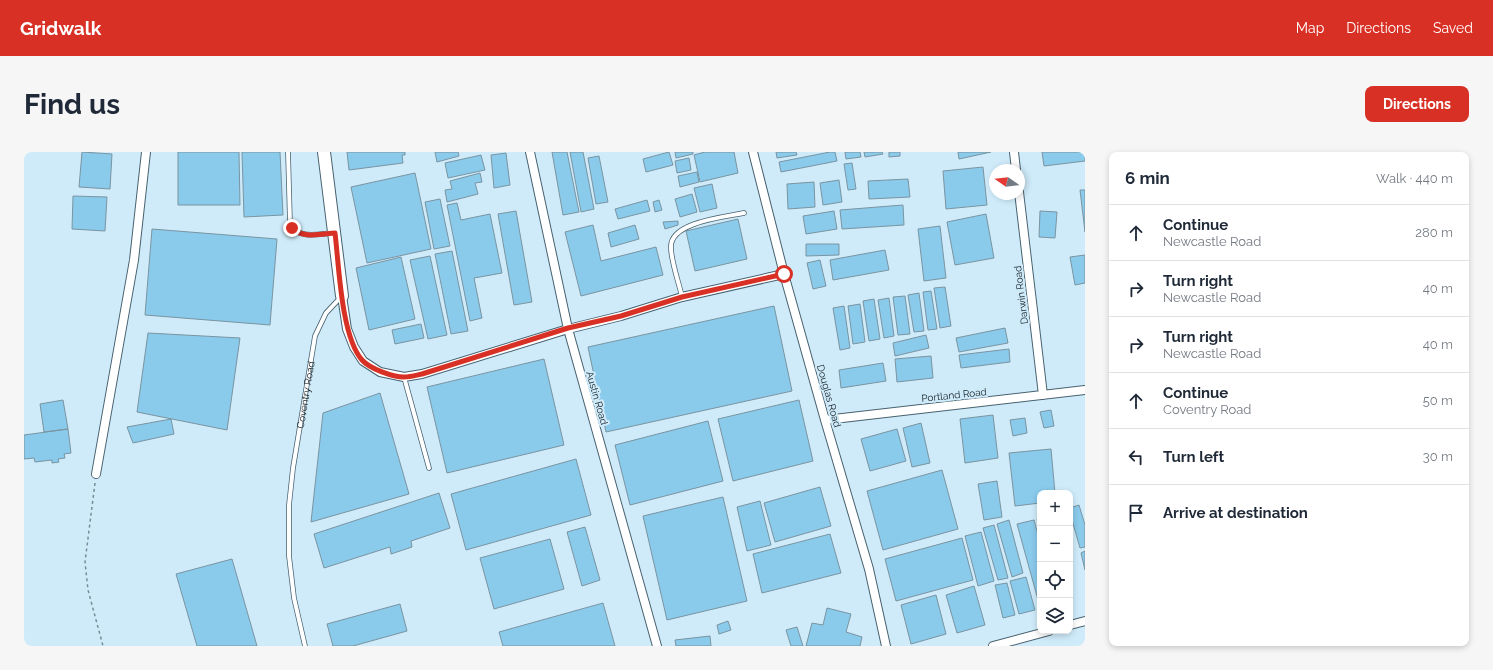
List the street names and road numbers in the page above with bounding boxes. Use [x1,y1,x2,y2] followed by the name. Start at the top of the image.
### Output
[1012,265,1030,325] street label: Darwin Road
[294,360,316,429] street label: Coventry Road
[815,363,843,429] street label: Douglas Road
[584,370,610,426] street label: Austin Road
[921,386,987,404] street label: Portland Road

